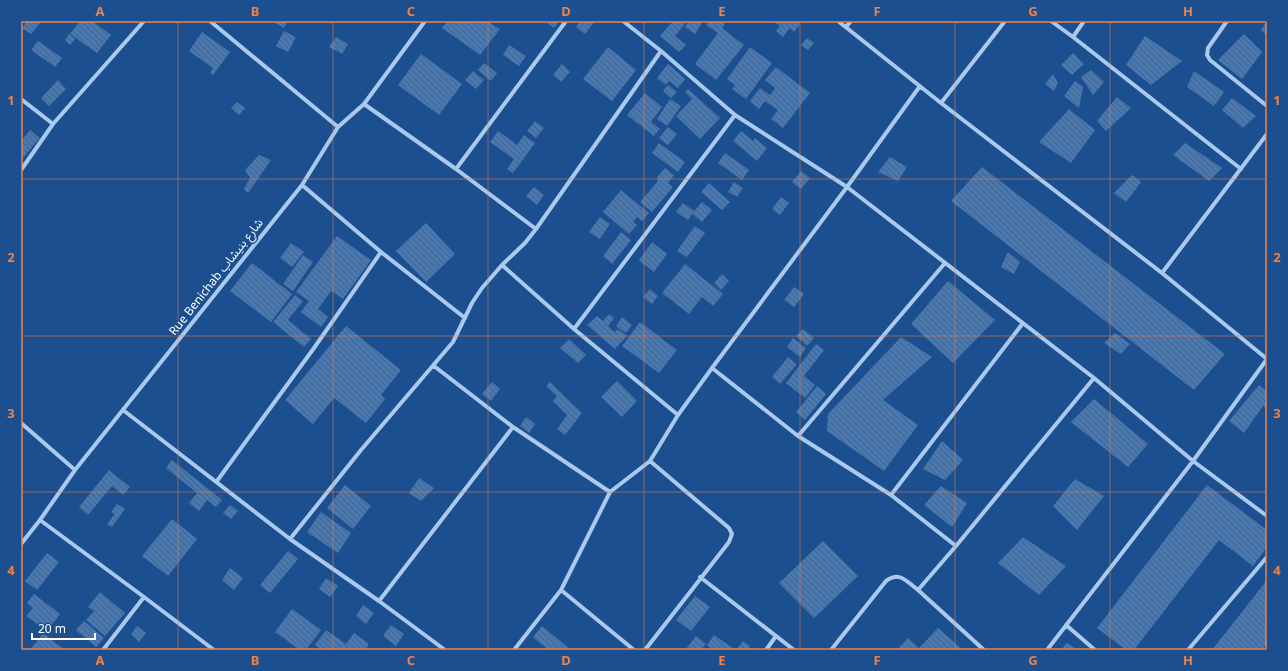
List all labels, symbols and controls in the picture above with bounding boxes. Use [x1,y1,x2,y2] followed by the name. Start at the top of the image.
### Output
[96,2,105,20] text: A
[251,2,259,20] text: B
[407,2,415,20] text: C
[561,2,571,20] text: D
[718,2,726,20] text: E
[873,2,881,20] text: F
[1028,2,1038,20] text: G
[1183,2,1193,20] text: H
[7,91,15,109] text: 1
[1273,91,1281,109] text: 1
[165,215,267,339] street label: Rue Benichab شارع بنيشاب
[7,248,15,266] text: 2
[1273,248,1281,266] text: 2
[7,404,15,422] text: 3
[1273,404,1281,422] text: 3
[7,561,15,579] text: 4
[1273,561,1281,579] text: 4
[32,615,95,641] scale bar
[38,620,66,637] text: 20 m
[96,651,105,669] text: A
[251,651,259,669] text: B
[407,651,415,669] text: C
[561,651,571,669] text: D
[718,651,726,669] text: E
[873,651,881,669] text: F
[1028,651,1038,669] text: G
[1183,651,1193,669] text: H

